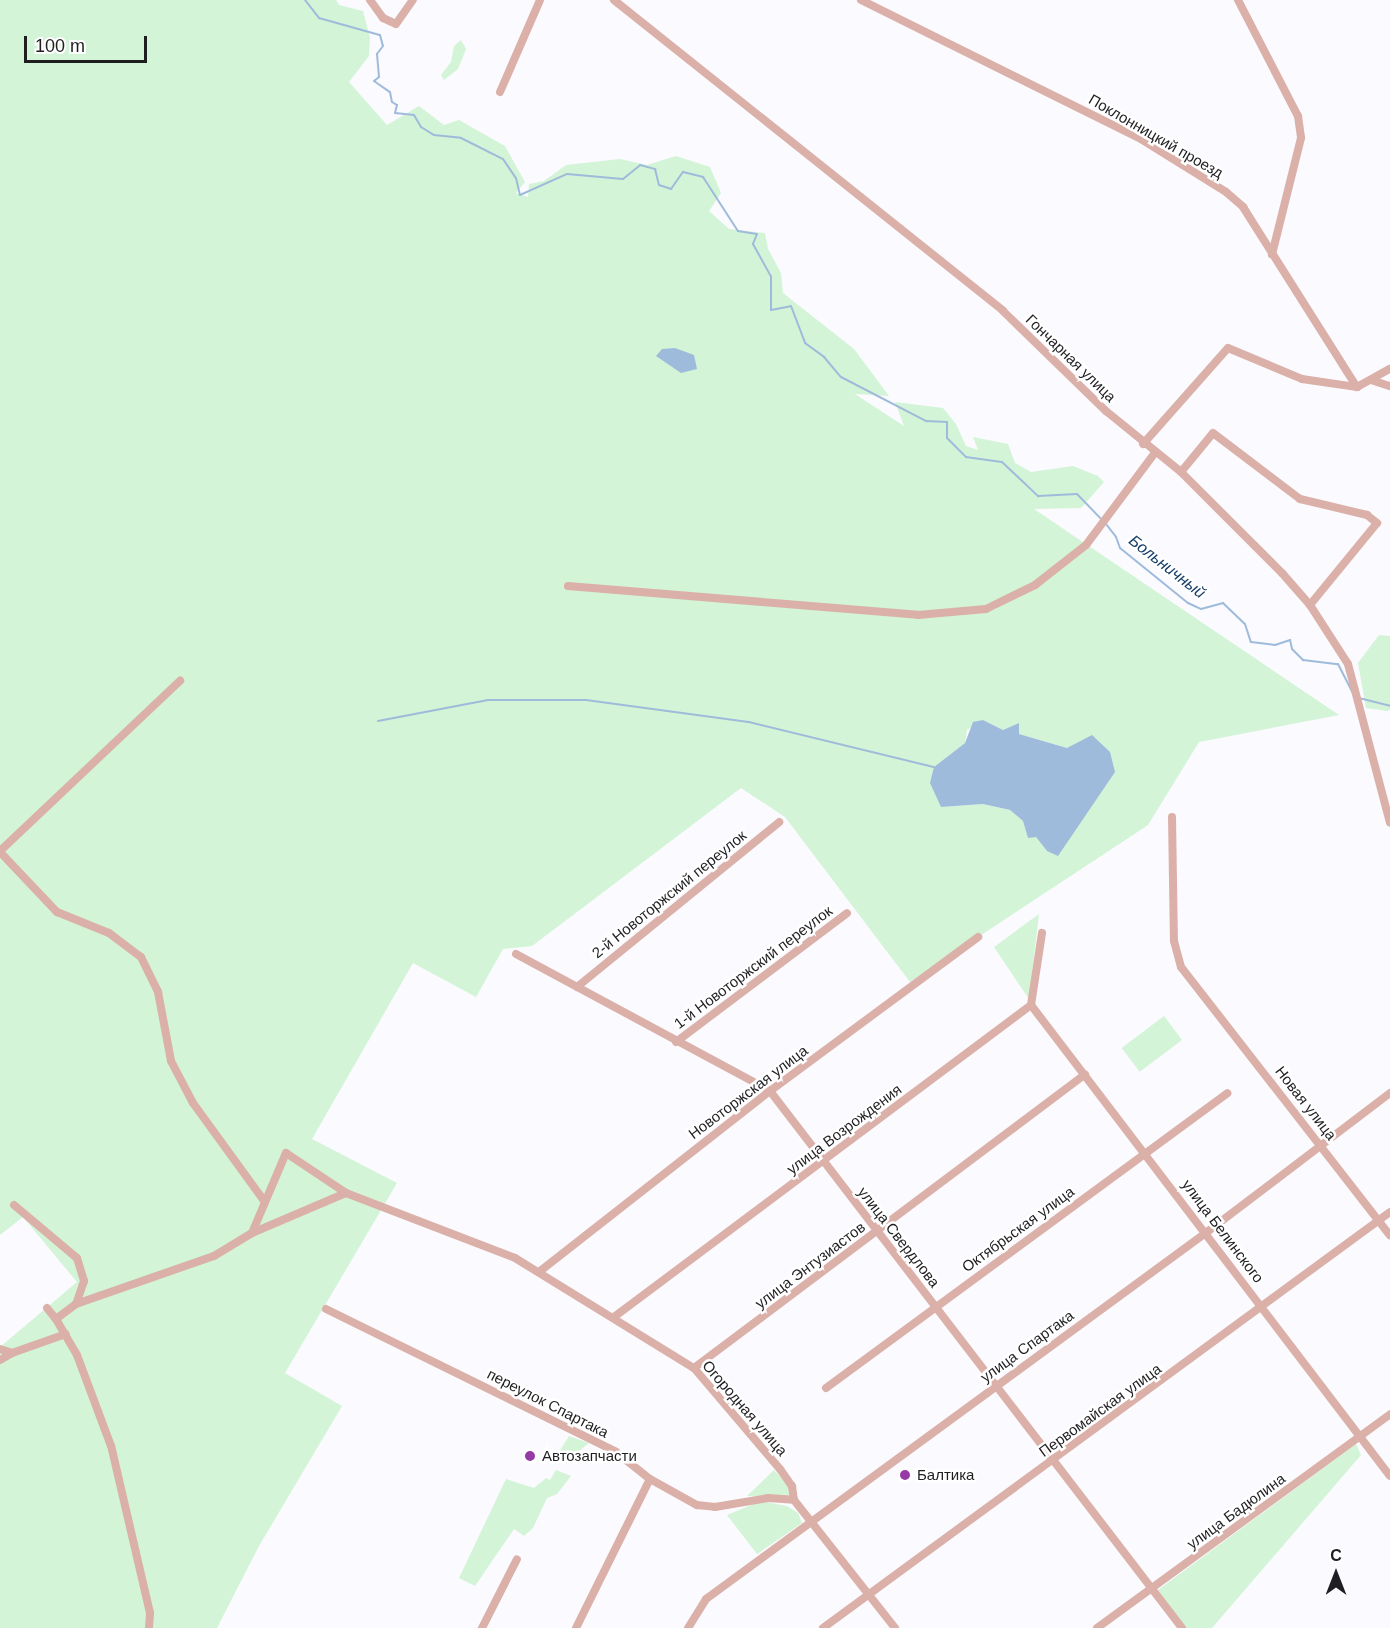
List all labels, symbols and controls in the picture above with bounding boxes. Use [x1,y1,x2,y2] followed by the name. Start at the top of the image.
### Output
[27,24,150,62] scale bar
[35,36,85,56] text: 100 m
[1086,90,1226,182] street label: Поклонницкий проезд
[1022,310,1120,406] street label: Гончарная улица
[1125,531,1209,603] water label: Больничный
[588,826,750,962] street label: 2-й Новоторжский переулок
[670,902,836,1032] street label: 1-й Новоторжский переулок
[685,1041,811,1143] street label: Новоторжская улица
[1272,1062,1340,1144] street label: Новая улица
[783,1080,905,1178] street label: улица Возрождения
[1178,1176,1268,1286] street label: улица Белинского
[958,1182,1078,1276] street label: Октябрьская улица
[854,1183,944,1291] street label: улица Свердлова
[751,1218,869,1312] street label: улица Энтузиастов
[977,1306,1077,1386] street label: улица Спартака
[699,1357,791,1459] street label: Огородная улица
[1035,1360,1165,1460] street label: Первомайская улица
[484,1365,612,1441] street label: переулок Спартака
[542,1447,637,1465] place label: Автозапчасти
[523,1449,537,1463] marker: Автозапчасти
[917,1466,974,1484] place label: Балтика
[898,1468,912,1482] marker: Балтика
[1183,1469,1289,1553] street label: улица Бадюлина
[1306,1544,1366,1604] north arrow
[1330,1547,1342,1564] text: С

